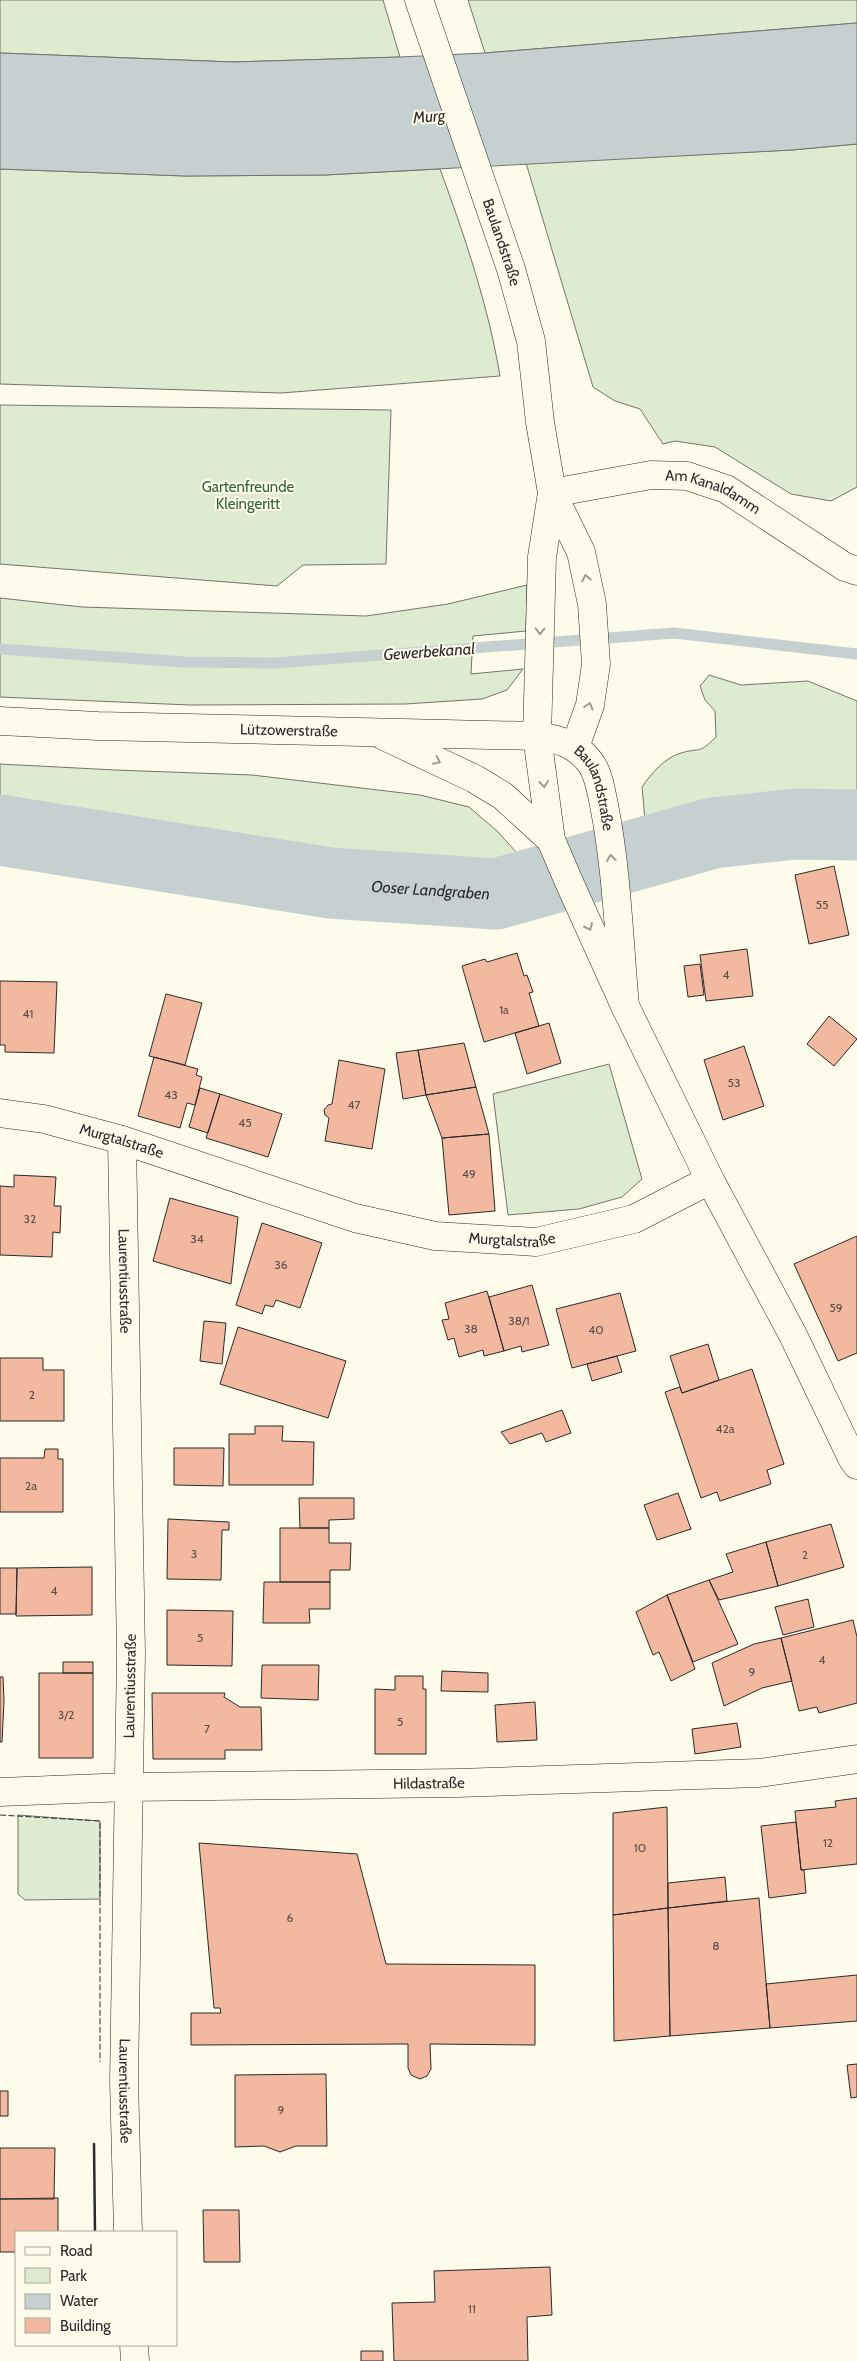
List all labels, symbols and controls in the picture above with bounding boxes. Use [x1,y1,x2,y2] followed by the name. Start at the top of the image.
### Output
[411,106,446,127] water label: Murg
[479,196,524,288] street label: Baulandstraße
[665,466,764,518] street label: Am Kanaldamm
[202,478,295,513] park label: Gartenfreunde Kleingeritt
[581,574,592,583] one-way arrow
[535,628,545,635] one-way arrow
[383,639,476,664] water label: Gewerbekanal
[583,703,593,711] one-way arrow
[240,720,338,740] street label: Lützowerstraße
[570,741,617,832] street label: Baulandstraße
[431,755,440,765] one-way arrow
[538,780,549,788] one-way arrow
[606,853,617,861] one-way arrow
[371,877,490,904] water label: Ooser Landgraben
[816,897,828,912] house number: 55
[583,921,593,930] one-way arrow
[723,967,730,982] house number: 4
[499,1002,509,1017] house number: 1a
[23,1006,33,1021] house number: 41
[728,1075,740,1090] house number: 53
[164,1087,178,1102] house number: 43
[348,1097,360,1112] house number: 47
[238,1115,252,1130] house number: 45
[77,1120,166,1162] street label: Murgtalstraße
[462,1166,476,1181] house number: 49
[24,1211,36,1226] house number: 32
[115,1228,134,1334] street label: Laurentiusstraße
[468,1229,557,1251] street label: Murgtalstraße
[190,1231,204,1246] house number: 34
[274,1257,288,1272] house number: 36
[829,1300,843,1315] house number: 59
[508,1313,530,1328] house number: 38/1
[464,1321,478,1336] house number: 38
[588,1322,604,1337] house number: 40
[29,1387,35,1402] house number: 2
[716,1421,735,1436] house number: 42a
[25,1478,37,1493] house number: 2a
[191,1546,197,1561] house number: 3
[802,1547,808,1562] house number: 2
[51,1583,58,1598] house number: 4
[197,1630,203,1645] house number: 5
[120,1633,140,1739] street label: Laurentiusstraße
[819,1652,826,1667] house number: 4
[749,1664,756,1679] house number: 9
[58,1707,74,1722] house number: 3/2
[397,1714,403,1729] house number: 5
[204,1721,210,1736] house number: 7
[393,1774,466,1793] street label: Hildastraße
[823,1835,833,1850] house number: 12
[634,1840,646,1855] house number: 10
[287,1910,294,1925] house number: 6
[712,1938,720,1953] house number: 8
[115,2038,135,2144] street label: Laurentiusstraße
[278,2102,285,2117] house number: 9
[15,2231,178,2346] legend
[60,2242,93,2260] text: Road
[60,2267,87,2285] text: Park
[60,2292,98,2310] text: Water
[468,2301,476,2316] house number: 11
[60,2317,111,2335] text: Building

